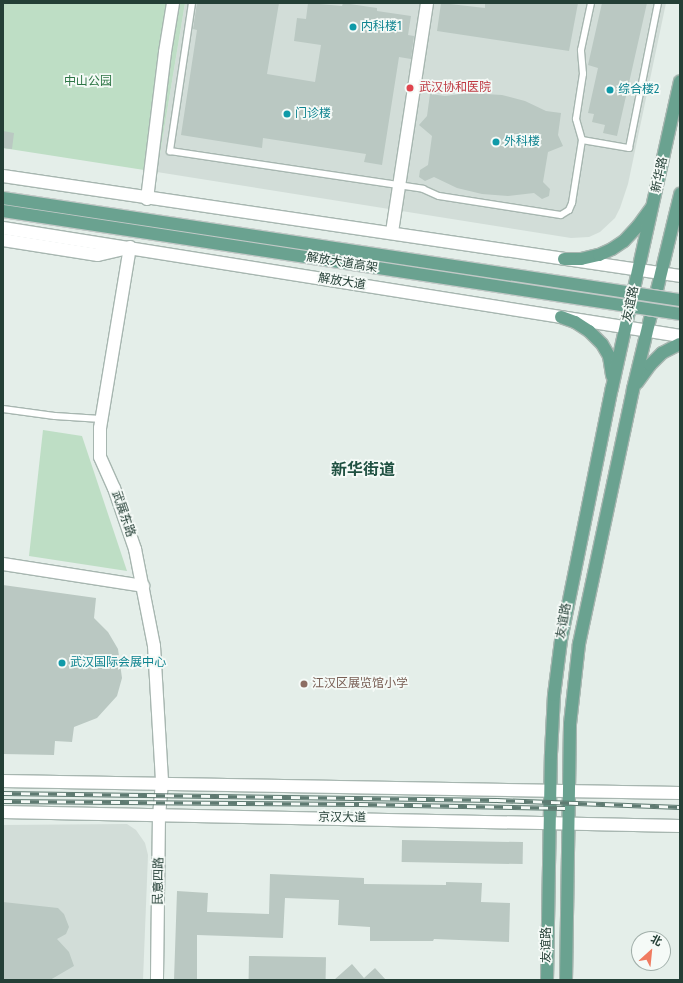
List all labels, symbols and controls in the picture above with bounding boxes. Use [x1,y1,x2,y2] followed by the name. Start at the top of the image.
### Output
[361,20,402,34] place label: 内科楼1
[348,22,358,32] marker: 内科楼1
[64,75,112,89] park label: 中山公园
[419,81,491,95] place label: 武汉协和医院
[404,82,416,94] marker: 武汉协和医院
[618,83,659,97] place label: 综合楼2
[605,85,615,95] marker: 综合楼2
[295,107,331,121] place label: 门诊楼
[282,109,292,119] marker: 门诊楼
[504,135,540,149] place label: 外科楼
[491,137,501,147] marker: 外科楼
[649,156,671,194] street label: 新华路
[305,250,379,276] street label: 解放大道高架
[317,271,367,293] street label: 解放大道
[620,285,642,323] street label: 友谊路
[331,460,395,480] district label: 新华街道
[108,489,138,539] street label: 武展东路
[554,602,574,640] street label: 友谊路
[70,656,166,670] place label: 武汉国际会展中心
[57,658,67,668] marker: 武汉国际会展中心
[312,677,408,691] place label: 江汉区展览馆小学
[299,679,309,689] marker: 江汉区展览馆小学
[318,810,366,826] street label: 京汉大道
[151,857,167,905] street label: 民意四路
[540,927,554,963] street label: 友谊路
[631,931,671,971] north arrow
[648,932,664,949] text: 北

